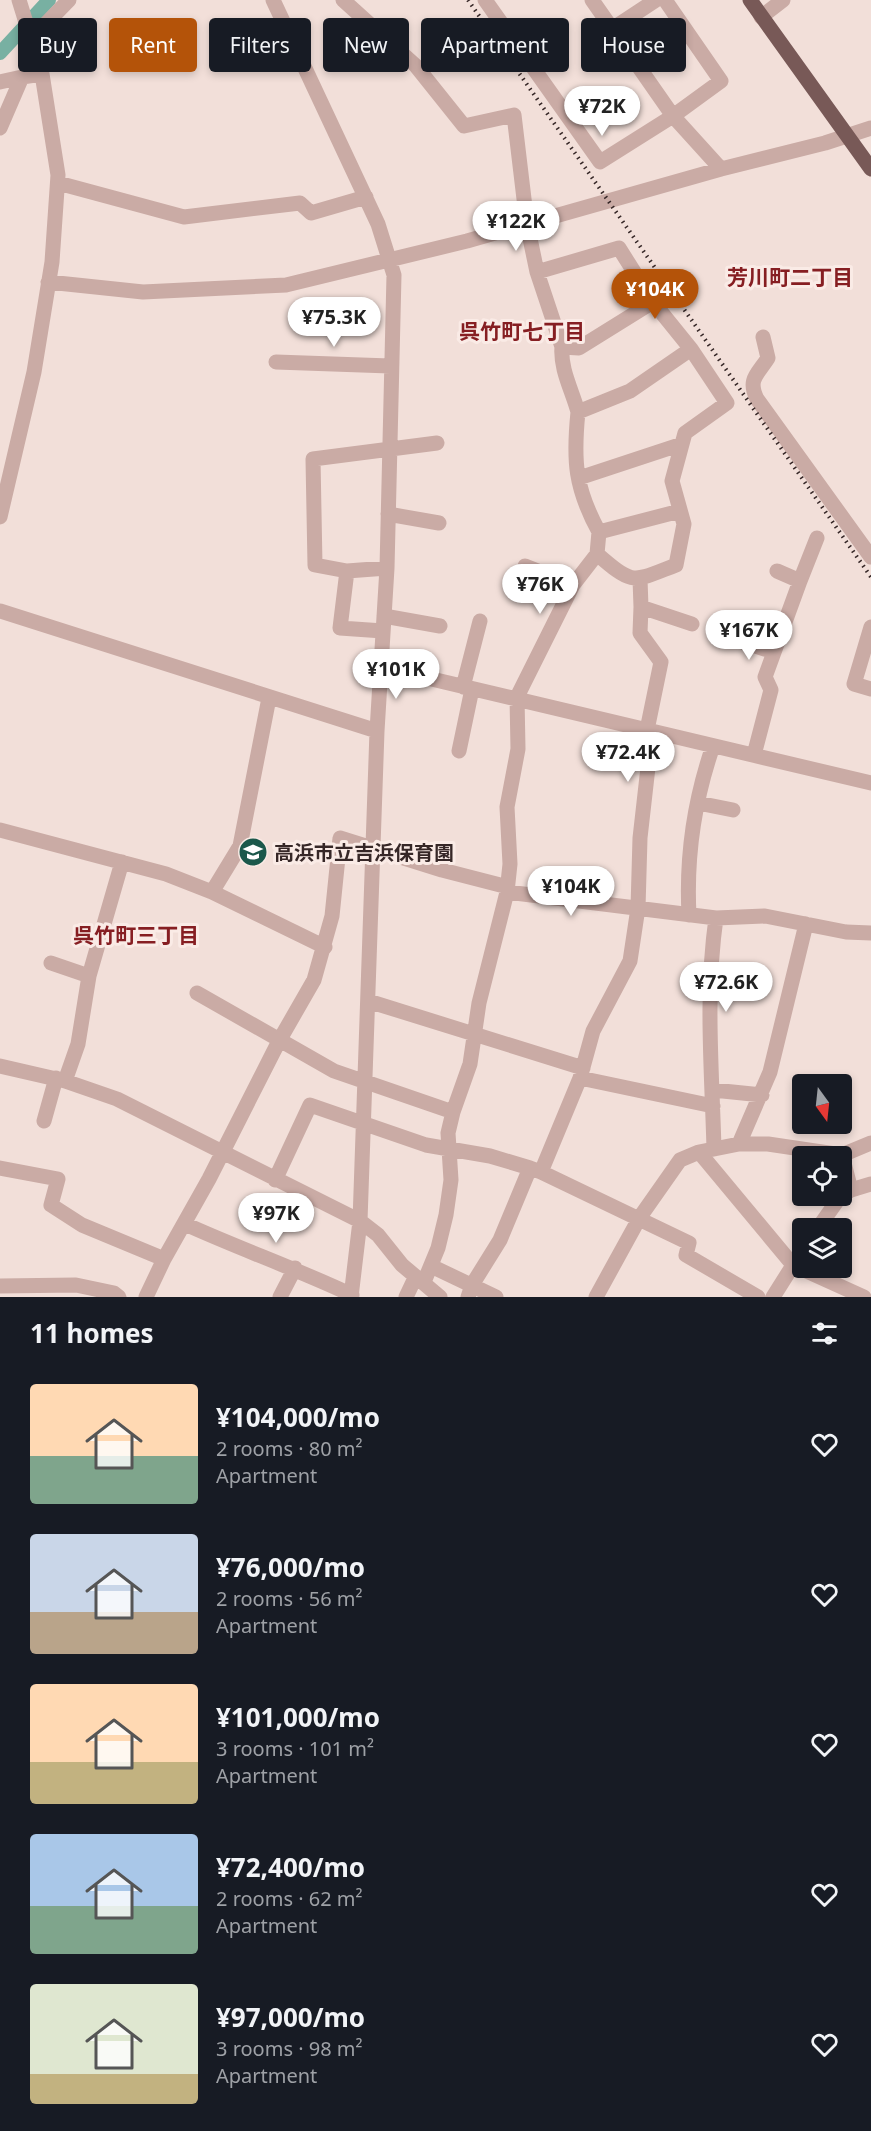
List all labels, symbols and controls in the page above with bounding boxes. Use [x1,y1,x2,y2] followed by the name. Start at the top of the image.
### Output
[18,18,97,72] chip: Buy
[109,18,197,72] chip: Rent
[209,18,311,72] chip: Filters
[323,18,409,72] chip: New
[421,18,569,72] chip: Apartment
[581,18,686,72] chip: House
[566,86,638,137] pin: ¥72K
[578,92,626,119] text: ¥72K
[474,201,558,252] pin: ¥122K
[486,207,546,234] text: ¥122K
[727,263,853,291] district label: 芳川町二丁目
[613,269,697,320] pin: ¥104K
[625,275,685,302] text: ¥104K
[285,297,383,348] pin: ¥75.3K
[302,303,366,330] text: ¥75.3K
[459,317,585,345] district label: 呉竹町七丁目
[504,564,576,615] pin: ¥76K
[516,570,564,597] text: ¥76K
[707,610,791,661] pin: ¥167K
[719,616,779,643] text: ¥167K
[354,649,438,700] pin: ¥101K
[366,655,426,682] text: ¥101K
[579,732,677,783] pin: ¥72.4K
[596,738,660,765] text: ¥72.4K
[237,836,269,868] school or university icon: 高浜市立吉浜保育園
[274,839,454,866] place label: 高浜市立吉浜保育園
[529,866,613,917] pin: ¥104K
[541,872,601,899] text: ¥104K
[73,921,199,949] district label: 呉竹町三丁目
[677,962,775,1013] pin: ¥72.6K
[694,968,758,995] text: ¥72.6K
[792,1074,852,1134] north arrow
[792,1074,852,1278] map controls
[792,1146,852,1206] button: locate
[240,1193,312,1244] pin: ¥97K
[252,1199,300,1226] text: ¥97K
[792,1218,852,1278] button: layers
[30,1315,154,1351] text: 11 homes
[808,1317,841,1350] icon: filters
[216,1399,380,1435] text: ¥104,000/mo
[78,1408,150,1480] icon: home
[808,1428,841,1461] icon: heart
[216,1435,363,1462] text: 2 rooms · 80 m²
[216,1462,317,1489] text: Apartment
[216,1549,365,1585] text: ¥76,000/mo
[78,1558,150,1630] icon: home
[808,1578,841,1611] icon: heart
[216,1585,363,1612] text: 2 rooms · 56 m²
[216,1612,317,1639] text: Apartment
[216,1699,380,1735] text: ¥101,000/mo
[78,1708,150,1780] icon: home
[808,1728,841,1761] icon: heart
[216,1735,374,1762] text: 3 rooms · 101 m²
[216,1762,317,1789] text: Apartment
[216,1849,365,1885] text: ¥72,400/mo
[78,1858,150,1930] icon: home
[808,1878,841,1911] icon: heart
[216,1885,363,1912] text: 2 rooms · 62 m²
[216,1912,317,1939] text: Apartment
[216,1999,365,2035] text: ¥97,000/mo
[78,2008,150,2080] icon: home
[808,2028,841,2061] icon: heart
[216,2035,363,2062] text: 3 rooms · 98 m²
[216,2062,317,2089] text: Apartment

